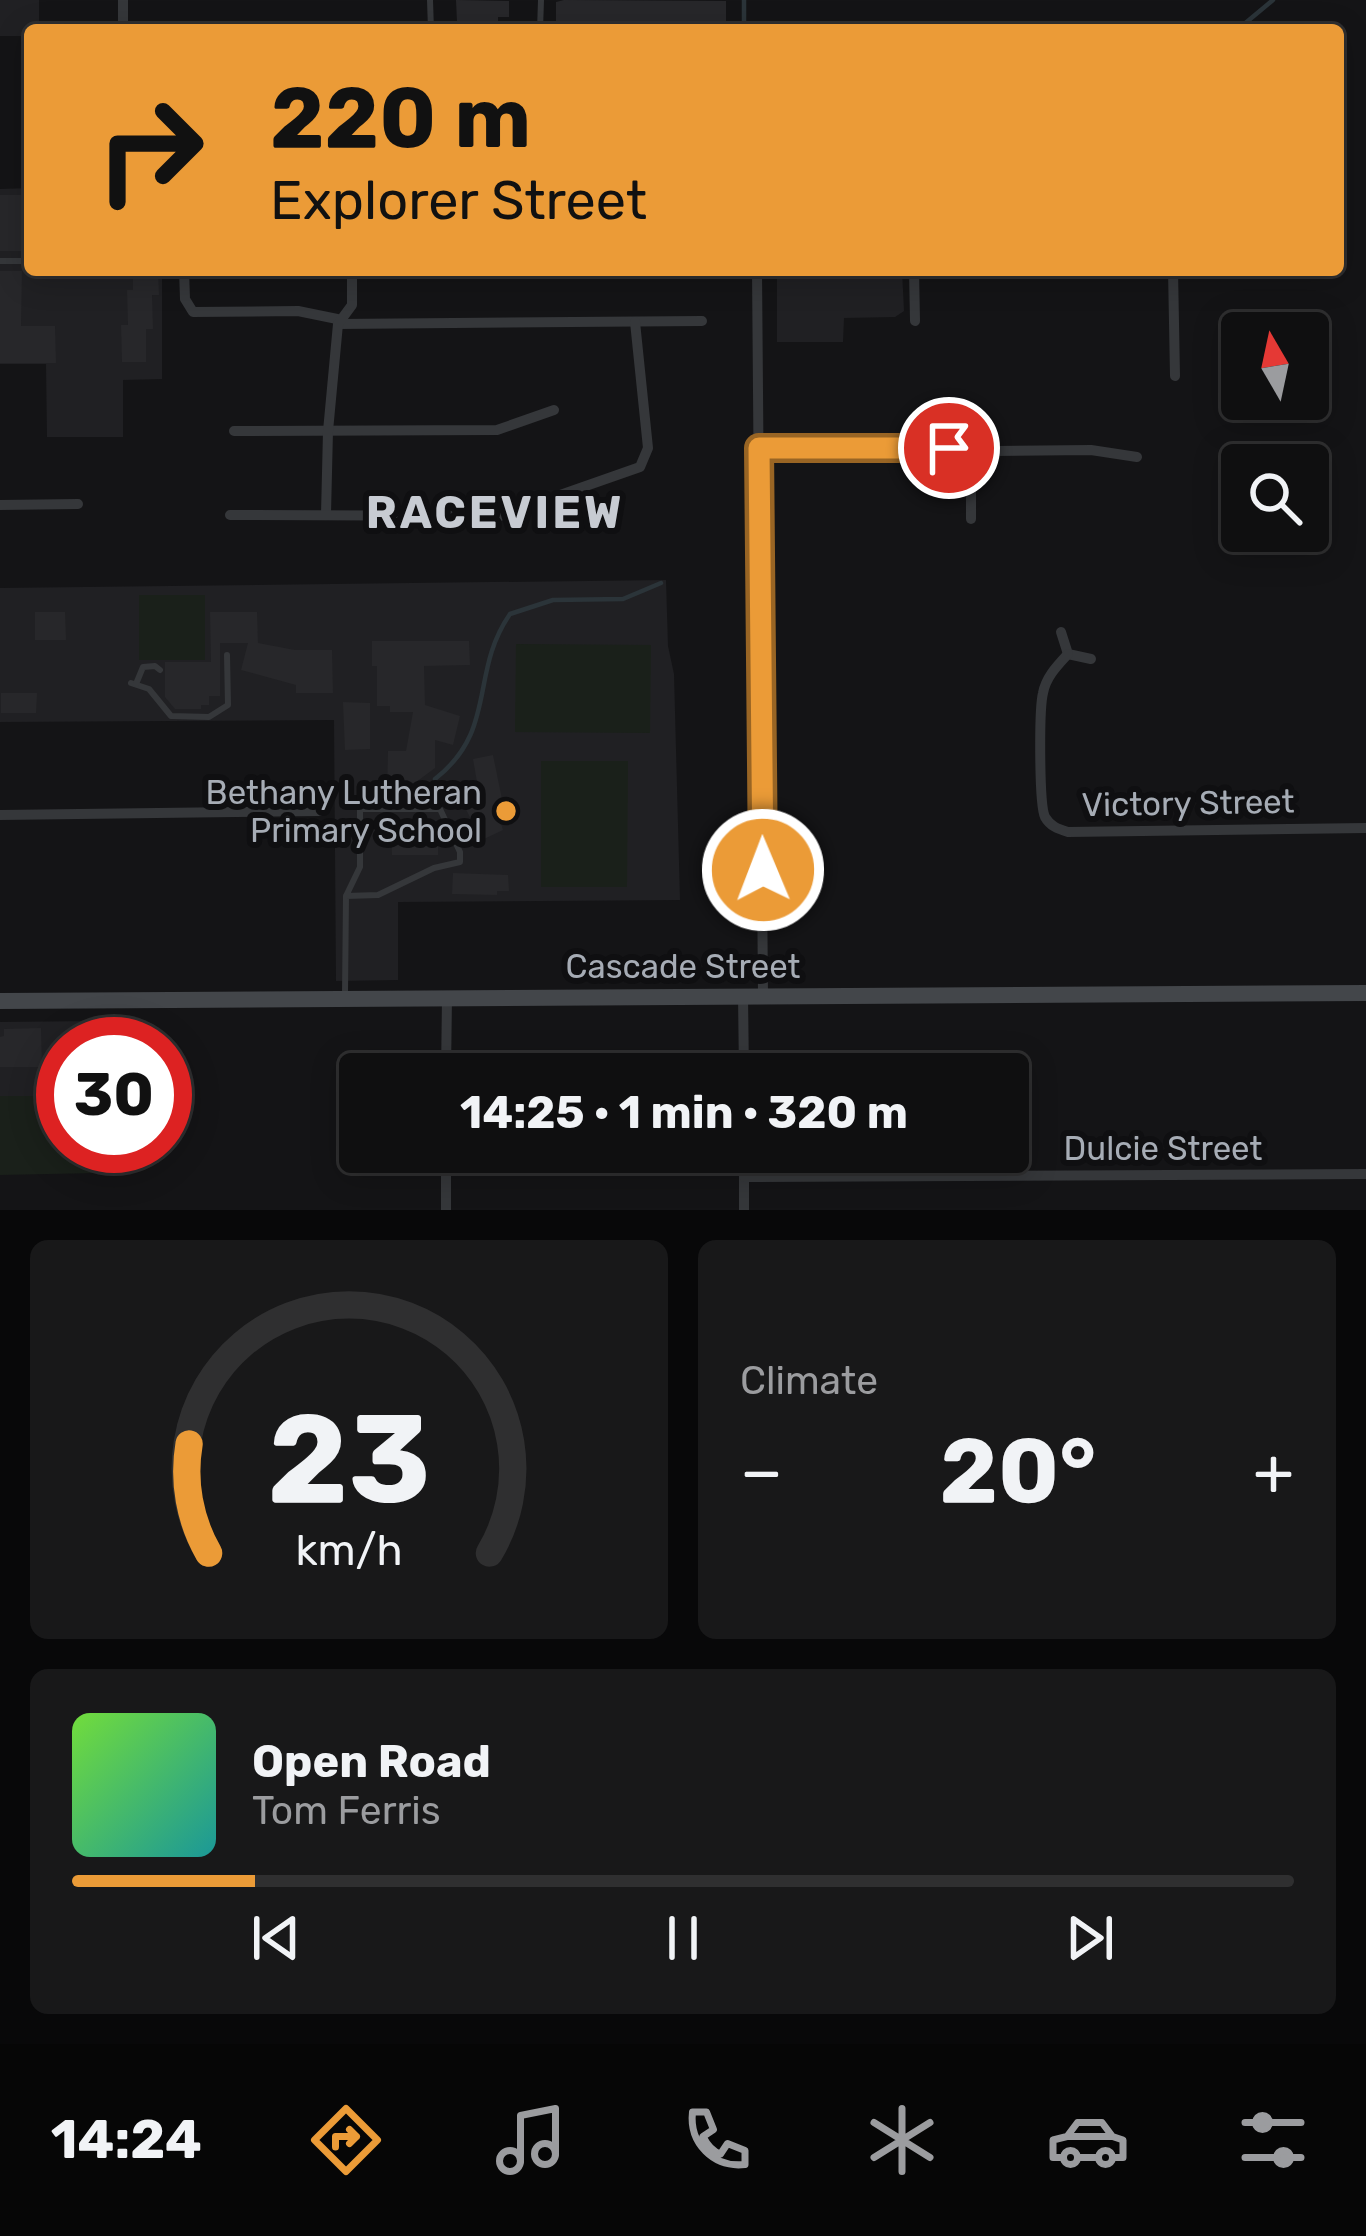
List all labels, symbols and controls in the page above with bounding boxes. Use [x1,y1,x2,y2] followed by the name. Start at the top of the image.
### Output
[270,68,531,168] text: 220 m
[72,72,228,228] icon: right
[270,169,647,233] text: Explorer Street
[1221,312,1329,420] north arrow
[1221,312,1329,552] map controls
[898,397,1000,499] pin
[916,415,982,481] icon: arrive
[1221,444,1329,552] button: search
[366,486,624,539] district label: RACEVIEW
[206,773,482,850] place label: Bethany Lutheran Primary School
[1081,782,1295,824] street label: Victory Street
[493,798,519,824] marker: Bethany Lutheran Primary School
[700,807,826,933] position arrow
[565,947,801,986] street label: Cascade Street
[36,1017,192,1173] speed limit sign: 30
[460,1086,908,1139] text: 14:25 · 1 min · 320 m
[1064,1129,1262,1168] street label: Dulcie Street
[740,1358,878,1404] text: Climate
[267,1385,431,1533] text: 23
[940,1418,1096,1525] text: 20°
[740,1432,783,1511] text: −
[1253,1432,1294,1511] text: +
[295,1524,403,1575] text: km/h
[252,1735,491,1788] text: Open Road
[252,1788,441,1834] text: Tom Ferris
[243,1905,309,1971] icon: previous
[650,1905,716,1971] icon: pause
[1057,1905,1123,1971] icon: next
[304,2098,388,2182] icon: directions
[489,2098,573,2182] icon: music
[675,2098,759,2182] icon: phone
[860,2098,944,2182] icon: climate
[1046,2098,1130,2182] icon: car
[1231,2098,1315,2182] icon: filters
[51,2108,202,2172] text: 14:24

